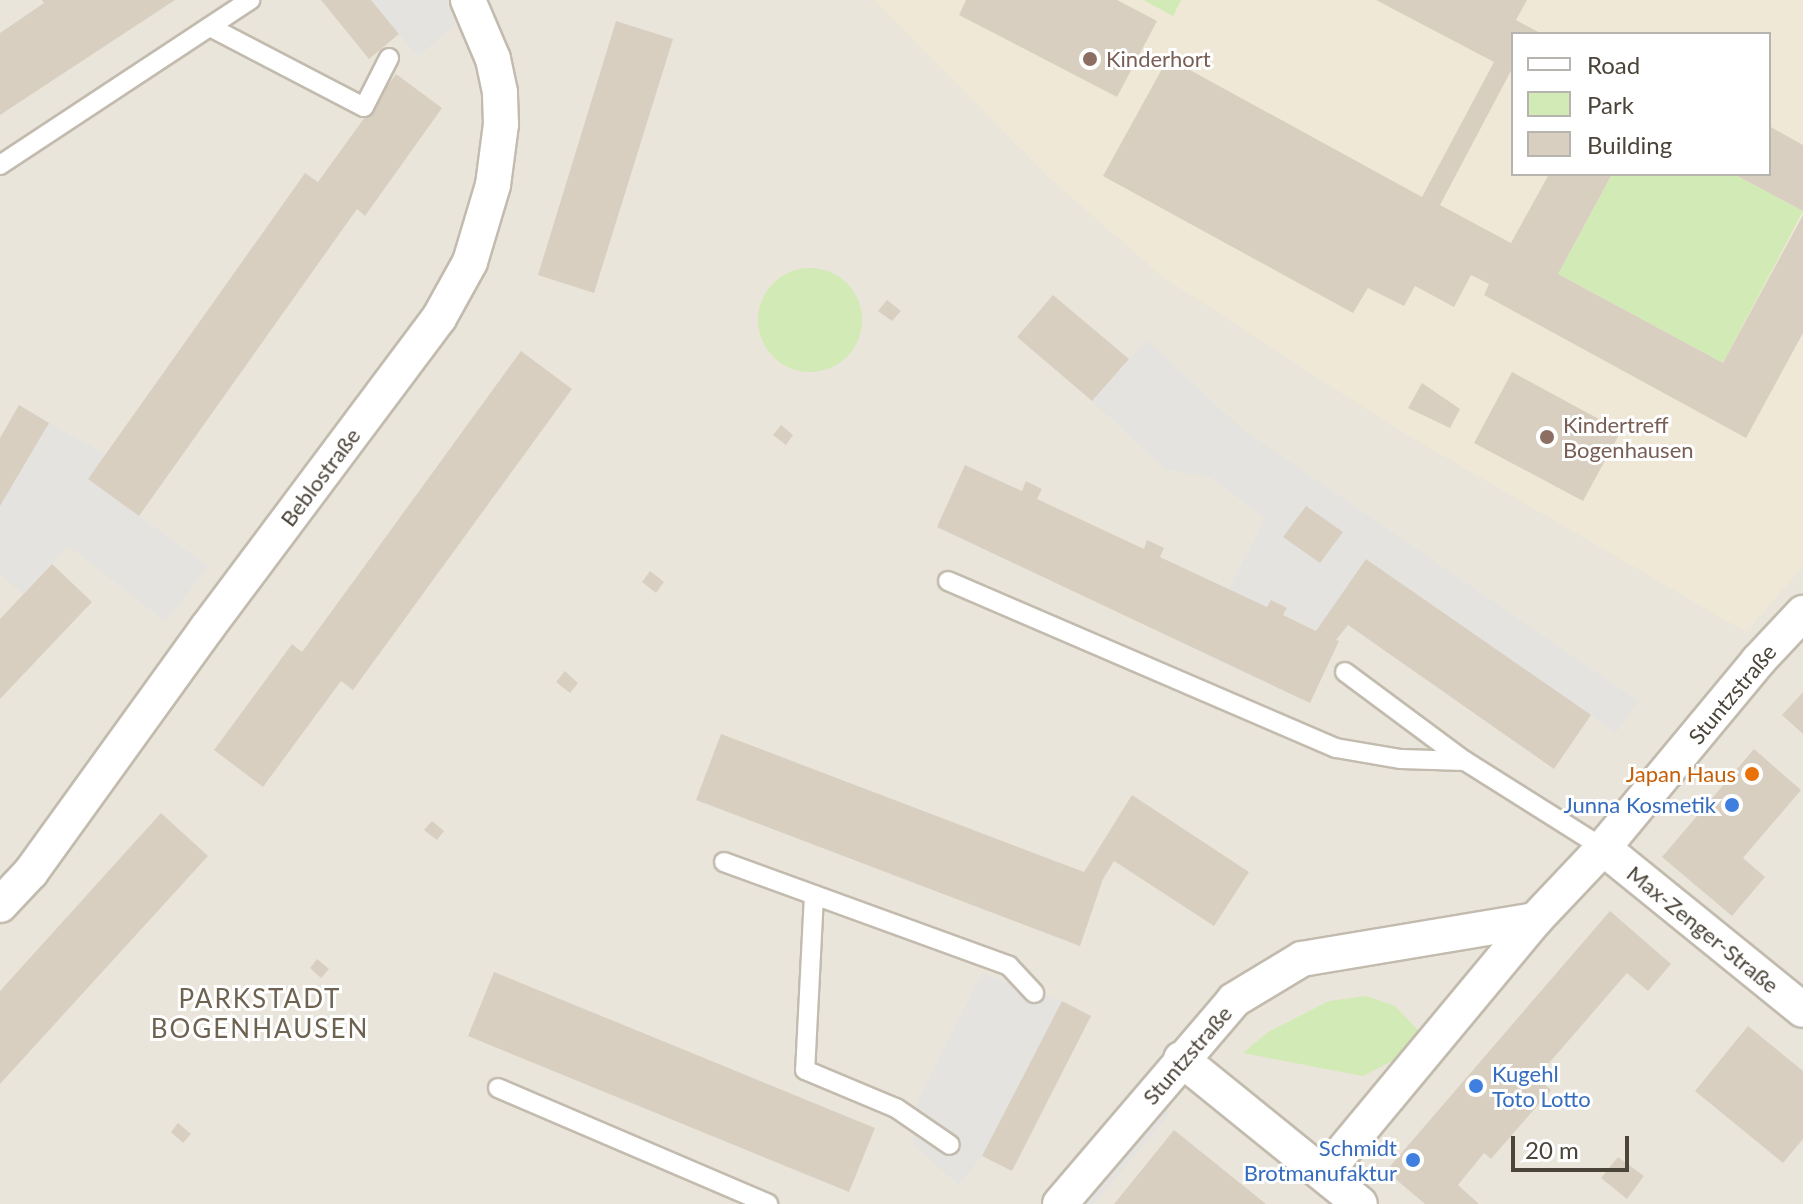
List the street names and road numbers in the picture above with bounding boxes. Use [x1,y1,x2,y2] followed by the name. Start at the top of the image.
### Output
[274,423,366,531] street label: Beblostraße
[1683,639,1781,749] street label: Stuntzstraße
[1622,860,1784,998] street label: Max-Zenger-Straße
[1137,1000,1237,1110] street label: Stuntzstraße

